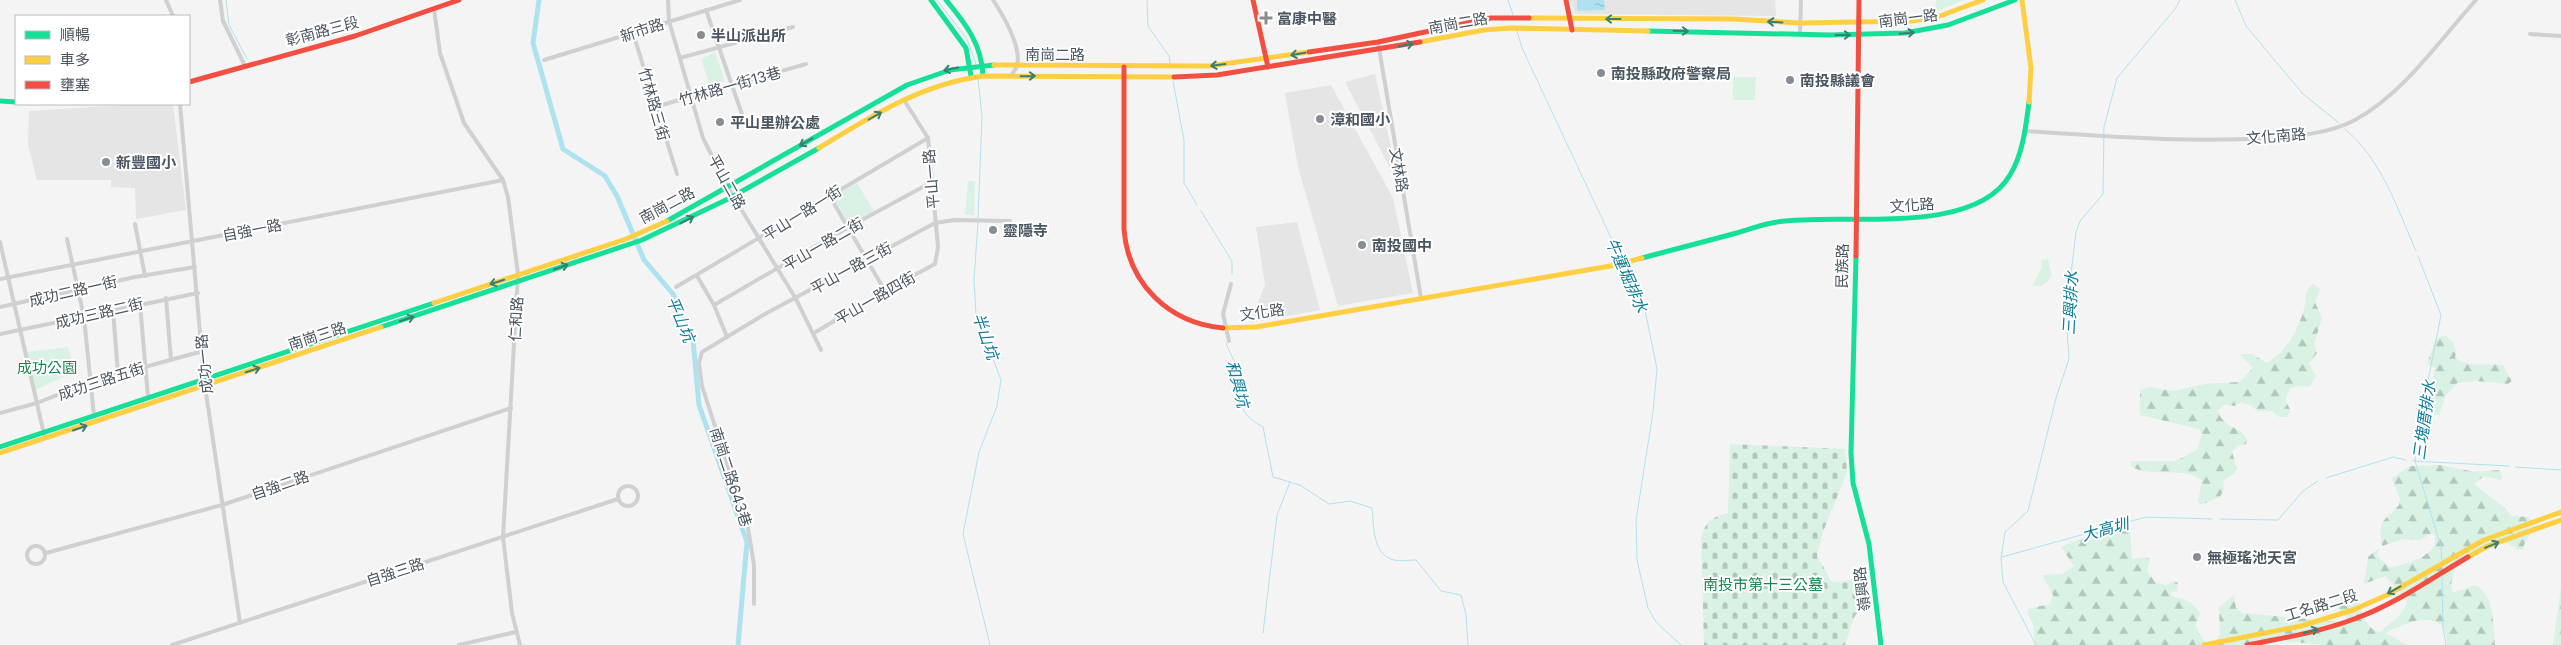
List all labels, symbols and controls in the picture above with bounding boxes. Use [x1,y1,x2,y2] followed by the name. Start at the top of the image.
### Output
[1877,5,1939,31] street label: 南崗一路
[1427,8,1489,38] street label: 南崗二路
[1277,9,1337,28] place label: 富康中醫
[1259,11,1273,25] marker: 富康中醫
[283,12,361,50] street label: 彰南路三段
[618,14,666,46] street label: 新市路
[1605,14,1622,24] one-way arrow
[15,15,190,105] legend
[1768,17,1784,26] one-way arrow
[60,25,90,44] text: 順暢
[711,26,786,45] place label: 半山派出所
[1672,27,1688,36] one-way arrow
[1899,28,1915,38] one-way arrow
[695,29,707,41] marker: 半山派出所
[1834,30,1851,40] one-way arrow
[1398,40,1414,49] one-way arrow
[1025,45,1085,64] street label: 南崗二路
[1290,49,1306,59] one-way arrow
[60,50,90,69] text: 車多
[1210,60,1226,70] one-way arrow
[677,62,783,110] street label: 竹林路一街13巷
[1611,64,1731,83] place label: 南投縣政府警察局
[635,65,673,143] street label: 竹林路三街
[943,65,959,75] one-way arrow
[1595,67,1607,79] marker: 南投縣政府警察局
[1020,71,1036,81] one-way arrow
[1800,71,1875,90] place label: 南投縣議會
[1784,74,1796,86] marker: 南投縣議會
[60,75,90,94] text: 壅塞
[1330,110,1391,129] place label: 漳和國小
[867,111,881,121] one-way arrow
[730,113,820,132] place label: 平山里辦公處
[1314,113,1326,125] marker: 漳和國小
[714,116,726,128] marker: 平山里辦公處
[2245,124,2307,148] street label: 文化南路
[799,137,814,147] one-way arrow
[1386,146,1412,194] street label: 文林路
[919,148,943,210] street label: 平山一路
[704,151,750,213] street label: 平山二路
[116,153,177,172] place label: 新豐國小
[100,156,112,168] marker: 新豐國小
[759,181,845,245] street label: 平山一路一街
[636,183,698,227] street label: 南崗二路
[1889,194,1935,216] street label: 文化路
[779,213,867,275] street label: 平山一路二街
[221,215,283,245] street label: 自強一路
[679,215,694,225] one-way arrow
[1003,221,1048,240] place label: 靈隱寺
[987,224,999,236] marker: 靈隱寺
[1602,234,1653,317] water label: 牛運堀排水
[1372,236,1432,255] place label: 南投國中
[807,238,895,298] street label: 平山一路三街
[1356,239,1368,251] marker: 南投國中
[1832,243,1852,289] street label: 民族路
[553,262,568,271] one-way arrow
[831,267,919,329] street label: 平山一路四街
[2058,270,2082,335] water label: 三興排水
[27,272,119,310] street label: 成功二路一街
[489,277,505,287] one-way arrow
[662,293,700,347] water label: 平山坑
[53,294,145,332] street label: 成功三路二街
[505,296,527,342] street label: 仁和路
[1238,299,1286,325] street label: 文化路
[969,310,1004,364] water label: 半山坑
[399,314,414,323] one-way arrow
[286,318,348,354] street label: 南崗三路
[191,333,217,395] street label: 成功一路
[17,358,77,377] park label: 成功公園
[55,358,147,404] street label: 成功三路五街
[1222,358,1254,412] water label: 和興坑
[244,365,260,374] one-way arrow
[2409,378,2440,461] water label: 三塊厝排水
[72,423,87,432] one-way arrow
[706,425,756,529] street label: 南崗二路643巷
[249,466,311,504] street label: 自強二路
[2079,513,2133,545] water label: 大高圳
[2484,539,2499,549] one-way arrow
[2207,548,2297,567] place label: 無極瑤池天宮
[2191,551,2203,563] marker: 無極瑤池天宮
[364,554,426,590] street label: 自強三路
[1850,566,1874,612] street label: 嶺興路
[1703,575,1823,594] park label: 南投市第十三公墓
[2282,585,2360,625] street label: 工名路二段
[2388,586,2402,596] one-way arrow
[2303,626,2319,636] one-way arrow

